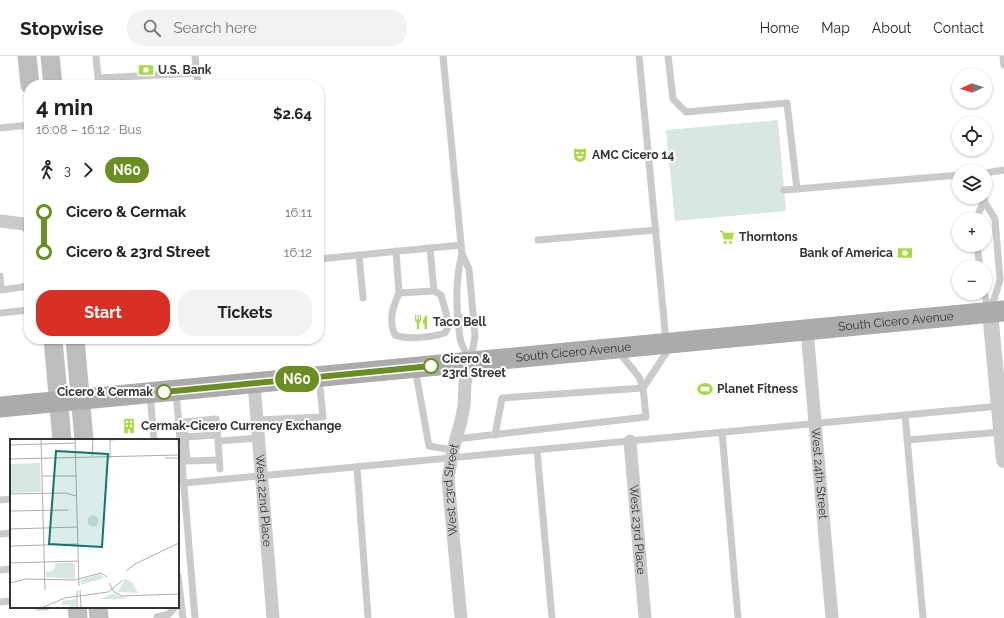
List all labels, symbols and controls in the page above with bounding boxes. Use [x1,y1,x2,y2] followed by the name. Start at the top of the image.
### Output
[127,10,407,46] search box
[20,17,103,39] text: Stopwise
[141,17,163,39] icon: search
[173,19,257,37] text: Search here
[760,20,799,36] text: Home
[821,20,850,36] text: Map
[872,20,911,36] text: About
[933,20,984,36] text: Contact
[137,61,155,79] bank icon: U.S. Bank
[158,63,212,77] place label: U.S. Bank
[952,68,992,108] north arrow
[952,68,992,300] map controls
[36,94,93,120] text: 4 min
[273,105,312,123] text: $2.64
[952,116,992,156] button: locate
[36,122,141,137] text: 16:08 – 16:12 · Bus
[571,146,589,164] theatre icon: AMC Cicero 14
[592,148,674,162] place label: AMC Cicero 14
[36,159,58,181] icon: walk
[77,159,99,181] icon: forward
[113,162,141,178] text: N60
[64,163,71,178] text: 3
[952,164,992,204] button: layers
[66,203,186,221] text: Cicero & Cermak
[285,205,312,220] text: 16:11
[952,212,992,252] button: +
[718,228,736,246] supermarket icon: Thorntons
[739,230,798,244] place label: Thorntons
[66,243,210,261] text: Cicero & 23rd Street
[896,244,914,262] bank icon: Bank of America
[284,245,312,260] text: 16:12
[799,246,893,260] place label: Bank of America
[952,260,992,300] button: −
[36,290,170,336] button: Start
[178,290,312,336] button: Tickets
[837,309,954,334] street label: South Cicero Avenue
[412,313,430,331] restaurant icon: Taco Bell
[433,315,486,329] place label: Taco Bell
[515,340,632,365] street label: South Cicero Avenue
[442,352,506,380] place label: Cicero & 23rd Street
[423,358,439,374] marker: Cicero & 23rd Street
[274,366,320,392] line badge: N60
[283,371,311,387] text: N60
[696,380,714,398] sports icon: Planet Fitness
[717,382,798,396] place label: Planet Fitness
[156,384,172,400] marker: Cicero & Cermak
[57,385,153,399] place label: Cicero & Cermak
[120,417,138,435] building icon: Cermak-Cicero Currency Exchange
[141,419,342,433] place label: Cermak-Cicero Currency Exchange
[809,427,830,520] street label: West 24th Street
[10,439,179,608] inset map
[441,442,461,536] street label: West 23rd Street
[253,454,274,547] street label: West 22nd Place
[627,484,648,575] street label: West 23rd Place

